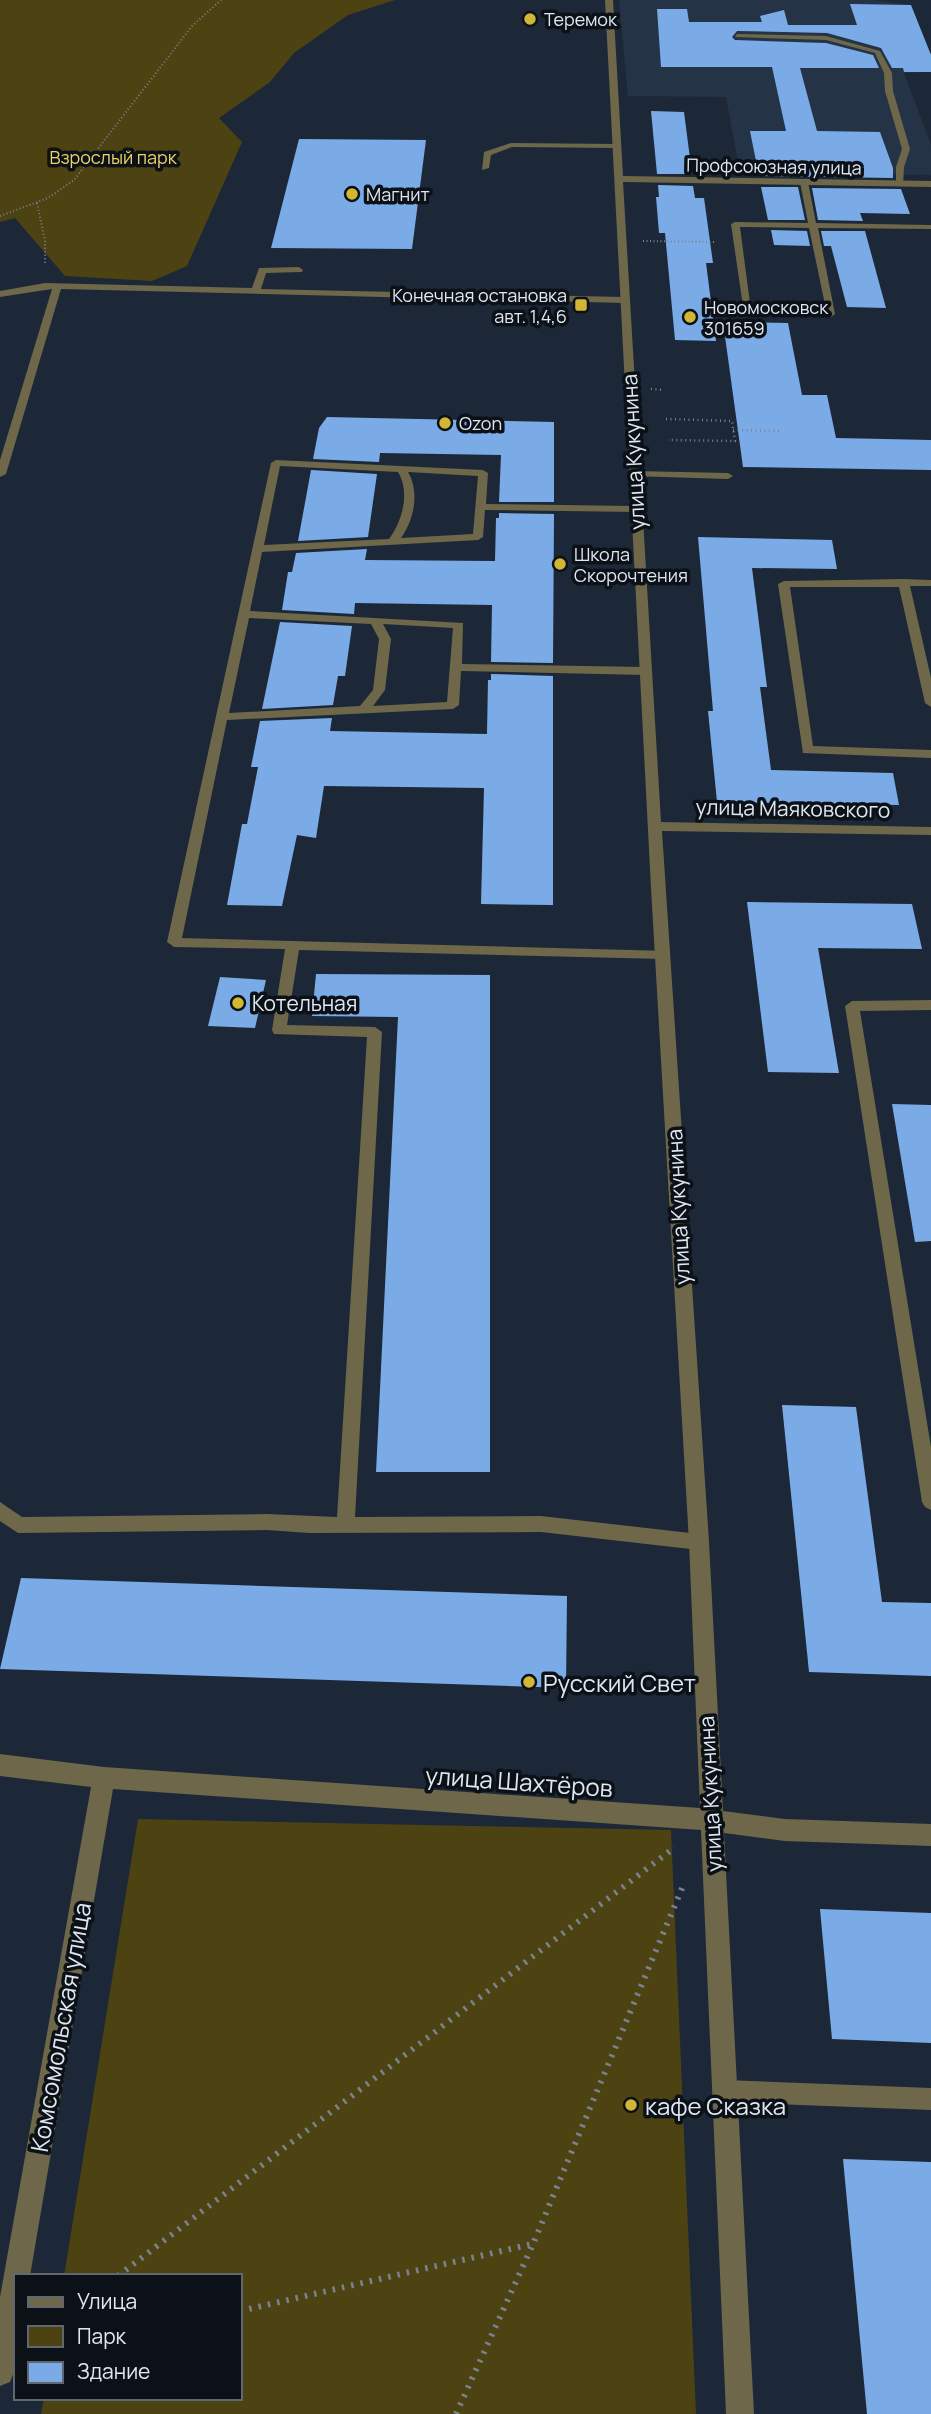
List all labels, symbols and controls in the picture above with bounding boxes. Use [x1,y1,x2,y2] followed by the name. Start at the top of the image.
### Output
[544,7,618,31] place label: Теремок
[522,11,538,27] marker: Теремок
[49,145,178,169] park label: Взрослый парк
[686,152,862,180] street label: Профсоюзная улица
[366,182,430,206] place label: Магнит
[344,186,360,202] marker: Магнит
[392,283,567,328] place label: Конечная остановка авт. 1,4,6
[704,295,829,340] place label: Новомосковск 301659
[573,297,589,313] marker: Конечная остановка авт. 1,4,6
[682,309,698,325] marker: Новомосковск 301659
[615,373,651,531] street label: улица Кукунина
[459,411,502,435] place label: Ozon
[437,415,453,431] marker: Ozon
[574,542,688,587] place label: Школа Скорочтения
[552,556,568,572] marker: Школа Скорочтения
[695,792,891,824] street label: улица Маяковского
[252,989,357,1017] place label: Котельная
[230,995,246,1011] marker: Котельная
[660,1128,696,1286] street label: улица Кукунина
[543,1666,696,1699] place label: Русский Свет
[521,1674,537,1690] marker: Русский Свет
[692,1715,728,1873] street label: улица Кукунина
[424,1758,614,1804] street label: улица Шахтёров
[22,1900,98,2154] street label: Комсомольская улица
[645,2089,786,2122] place label: кафе Сказка
[623,2097,639,2113] marker: кафе Сказка
[14,2274,242,2400] legend
[77,2287,137,2315] text: Улица
[77,2322,127,2350] text: Парк
[77,2357,150,2385] text: Здание

